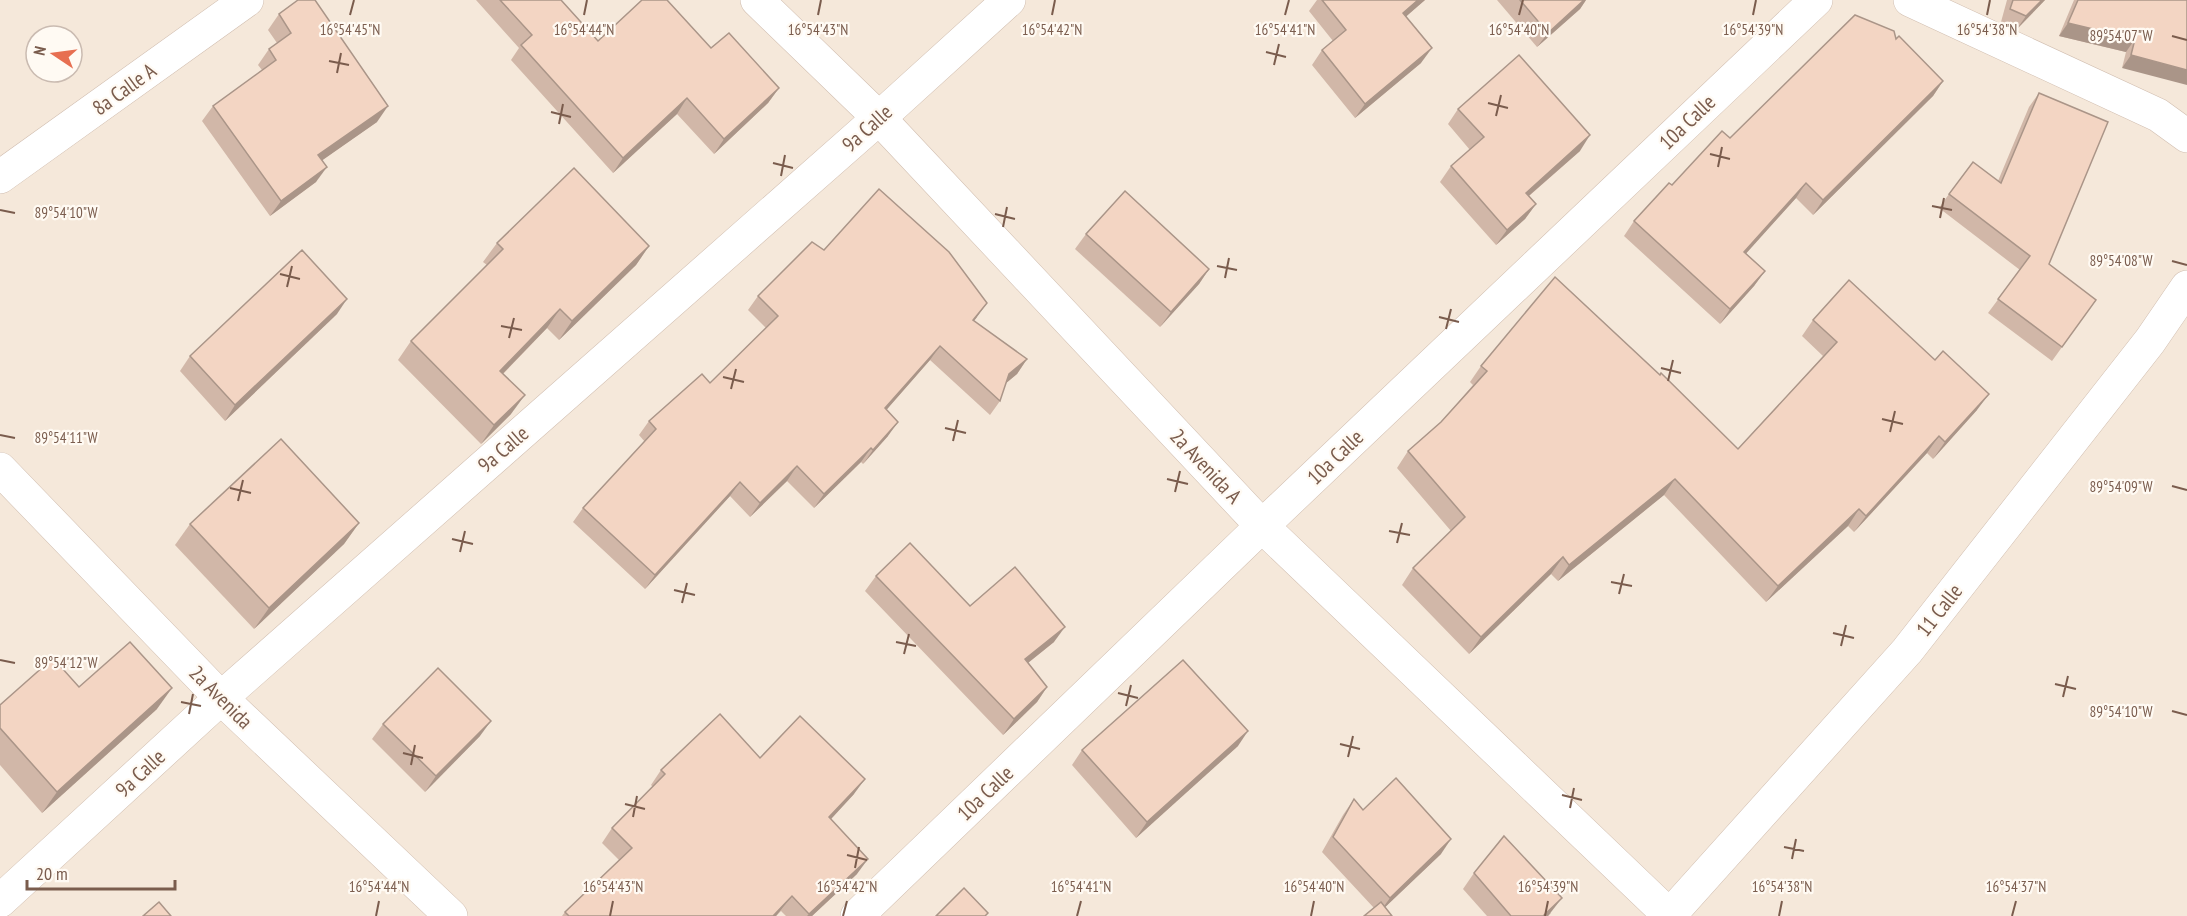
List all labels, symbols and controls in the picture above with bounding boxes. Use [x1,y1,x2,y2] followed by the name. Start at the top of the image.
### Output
[320,20,380,39] text: 16°54'45"N
[554,20,614,39] text: 16°54'44"N
[788,20,848,39] text: 16°54'43"N
[1022,20,1082,39] text: 16°54'42"N
[1255,20,1315,39] text: 16°54'41"N
[1489,20,1549,39] text: 16°54'40"N
[1723,20,1783,39] text: 16°54'39"N
[1957,20,2017,39] text: 16°54'38"N
[24,24,84,84] north arrow
[2089,26,2153,45] text: 89°54'07"W
[29,44,50,57] text: N
[87,57,161,121] street label: 8a Calle A
[1653,89,1721,155] street label: 10a Calle
[836,98,898,158] street label: 9a Calle
[34,203,98,222] text: 89°54'10"W
[2089,251,2153,270] text: 89°54'08"W
[472,420,534,478] street label: 9a Calle
[1164,423,1248,509] street label: 2a Avenida A
[1301,424,1369,490] street label: 10a Calle
[34,428,98,447] text: 89°54'11"W
[2089,477,2153,496] text: 89°54'09"W
[1910,578,1968,642] street label: 11 Calle
[34,653,98,672] text: 89°54'12"W
[183,659,259,735] street label: 2a Avenida
[2089,702,2153,721] text: 89°54'10"W
[109,743,171,803] street label: 9a Calle
[951,760,1019,826] street label: 10a Calle
[27,853,176,891] scale bar
[36,862,68,885] text: 20 m
[349,877,409,896] text: 16°54'44"N
[583,877,643,896] text: 16°54'43"N
[817,877,877,896] text: 16°54'42"N
[1051,877,1111,896] text: 16°54'41"N
[1284,877,1344,896] text: 16°54'40"N
[1518,877,1578,896] text: 16°54'39"N
[1752,877,1812,896] text: 16°54'38"N
[1986,877,2046,896] text: 16°54'37"N

